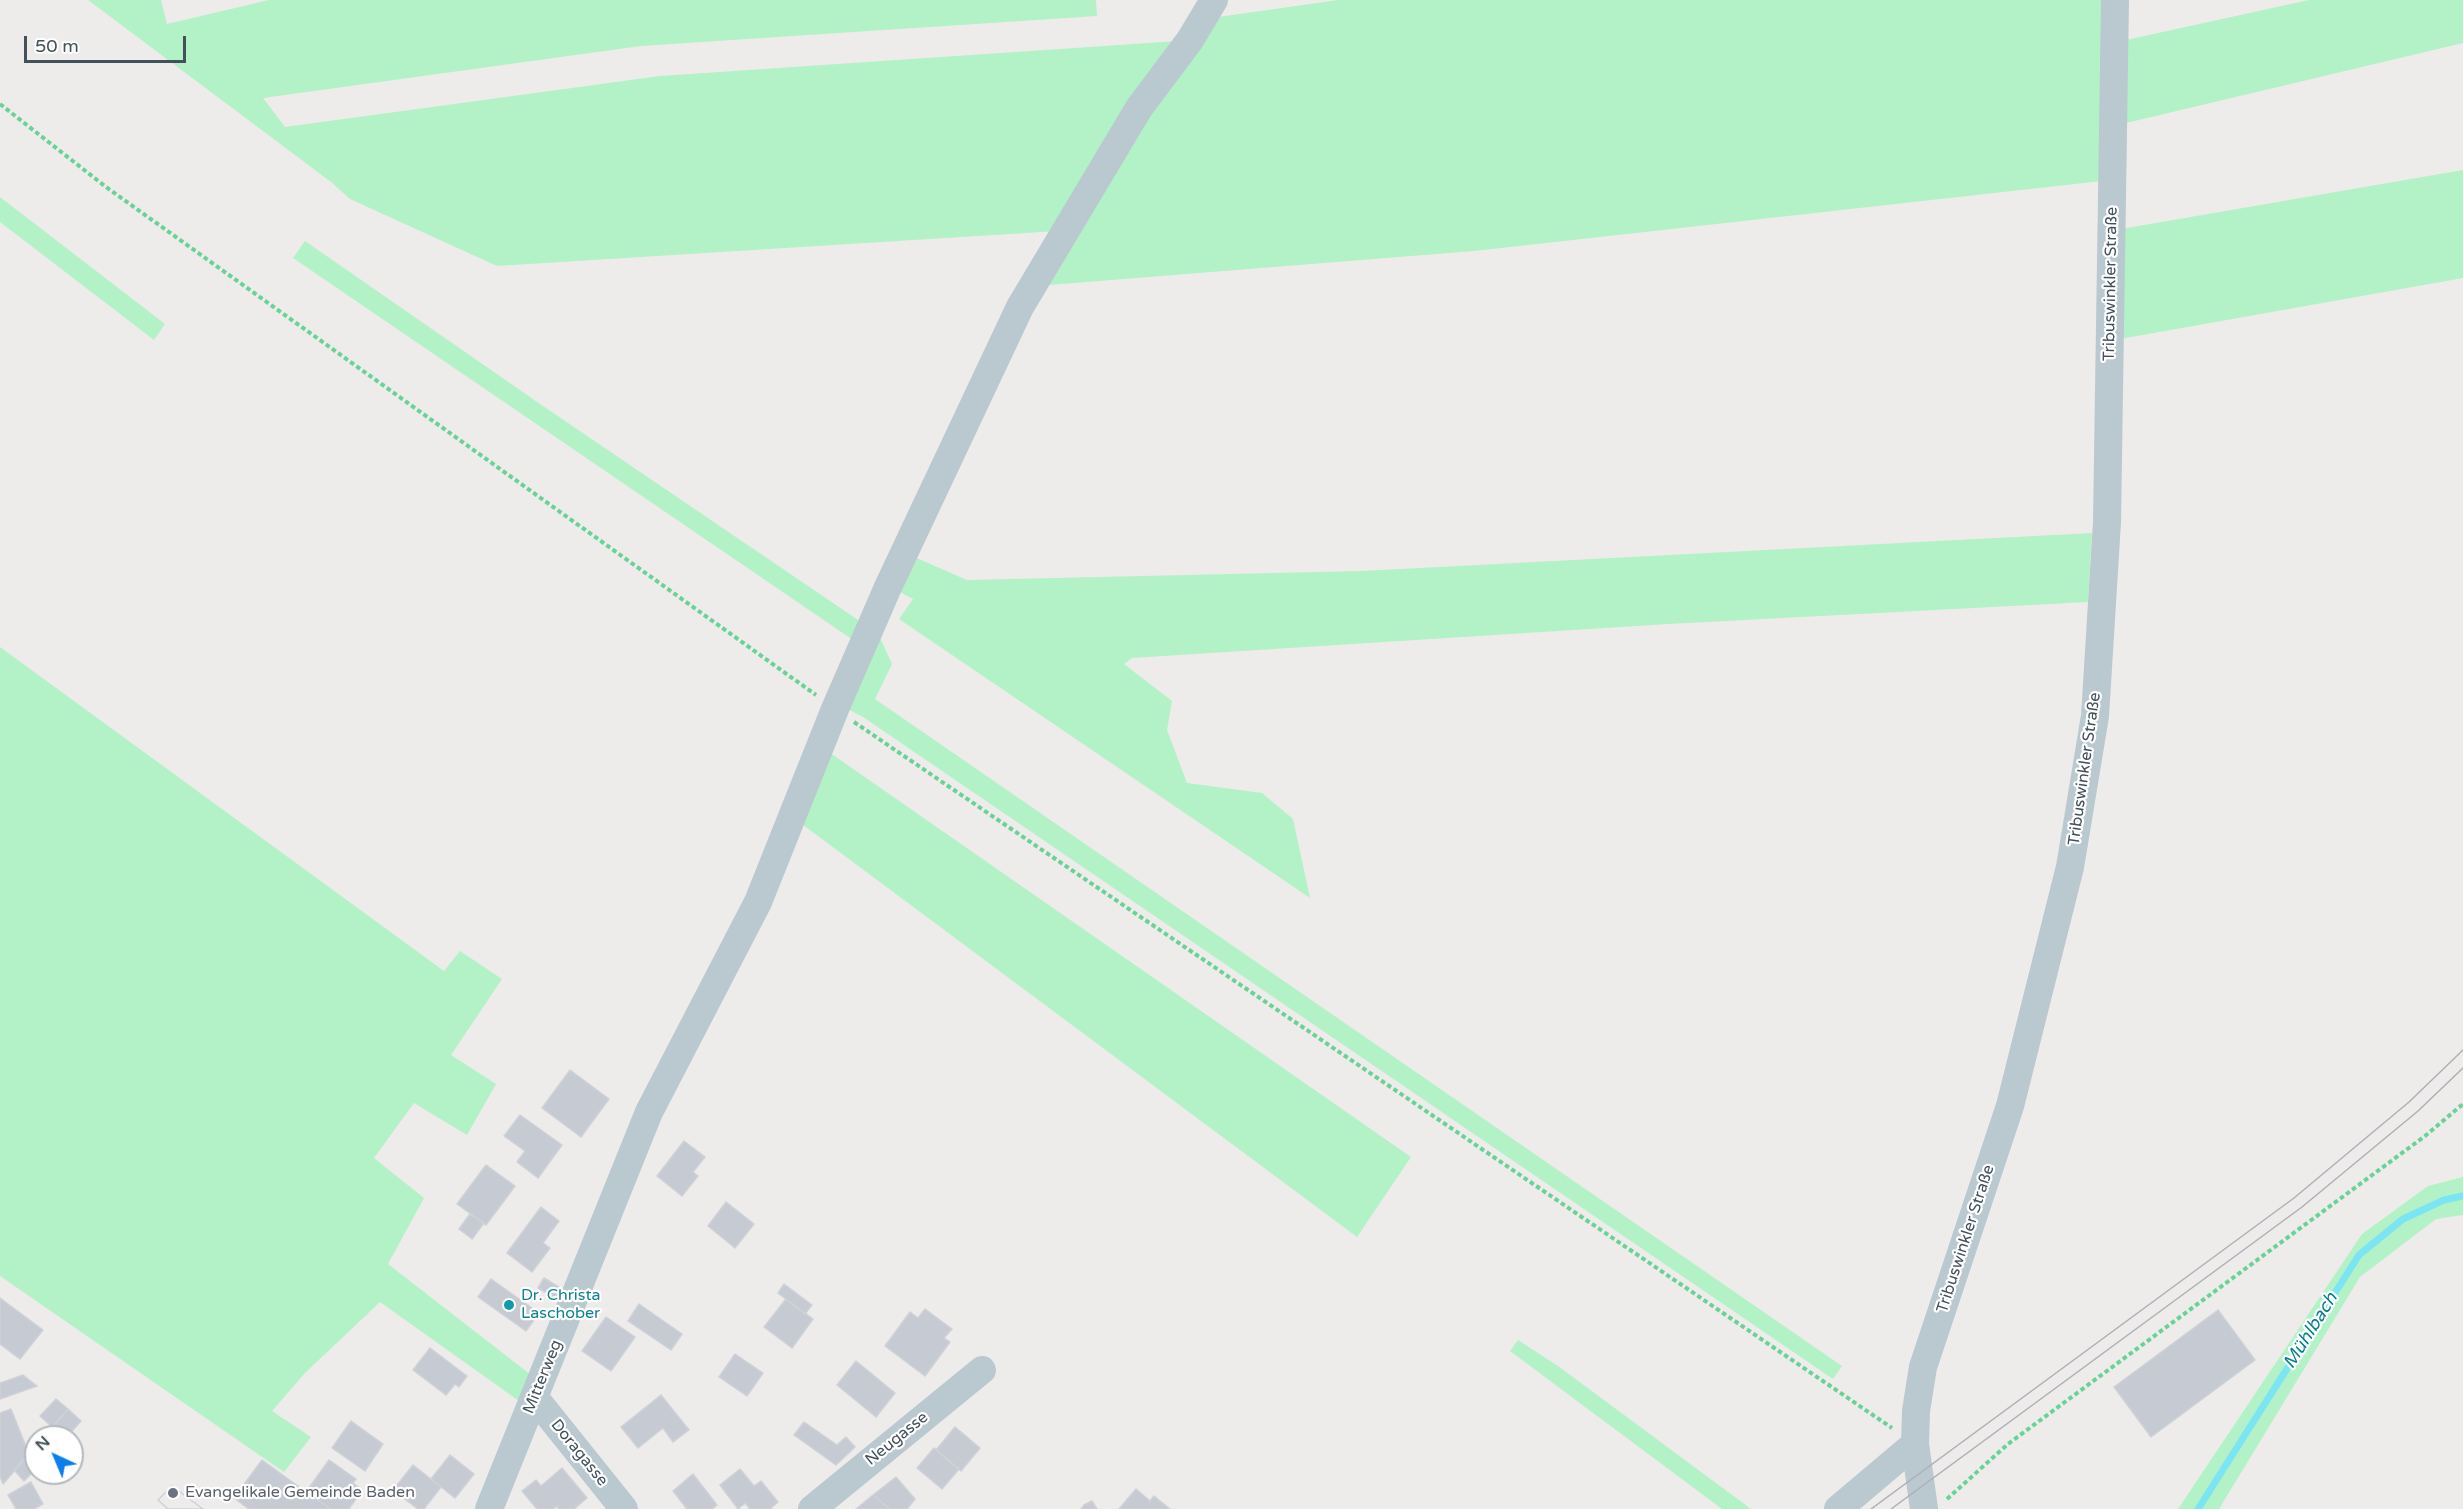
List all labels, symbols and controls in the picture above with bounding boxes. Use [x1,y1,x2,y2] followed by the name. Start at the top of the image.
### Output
[27,24,189,62] scale bar
[35,35,79,57] text: 50 m
[2100,207,2122,361] street label: Tribuswinkler Straße
[2065,691,2105,847] street label: Tribuswinkler Straße
[1933,1163,1999,1315] street label: Tribuswinkler Straße
[521,1286,601,1324] place label: Dr. Christa Laschober
[2279,1289,2343,1373] water label: Mühlbach
[502,1298,516,1312] marker: Dr. Christa Laschober
[519,1337,567,1417] street label: Mitterweg
[862,1408,932,1470] street label: Neugasse
[546,1416,612,1490] street label: Doragasse
[24,1425,84,1485] north arrow
[31,1432,54,1455] text: N
[185,1483,415,1503] place label: Evangelikale Gemeinde Baden
[166,1486,180,1500] marker: Evangelikale Gemeinde Baden

